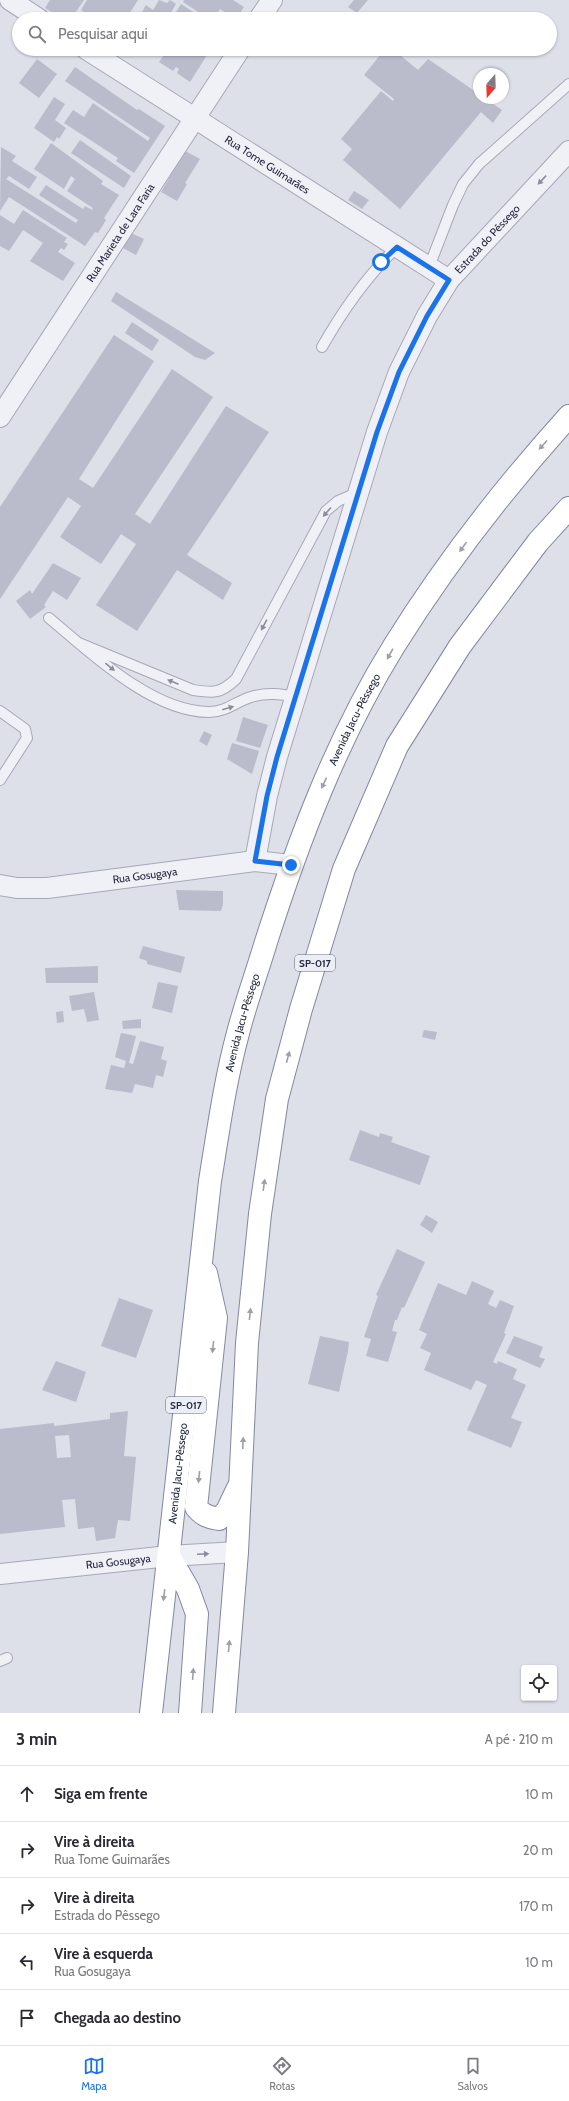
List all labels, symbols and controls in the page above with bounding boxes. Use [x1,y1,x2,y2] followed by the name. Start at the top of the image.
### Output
[12,12,557,56] search box
[26,23,48,45] icon: search
[58,25,148,43] text: Pesquisar aqui
[473,68,509,104] north arrow
[222,132,313,197] street label: Rua Tome Guimarães
[537,175,547,185] one-way arrow
[83,180,158,285] street label: Rua Marieta de Lara Faria
[451,201,523,277] street label: Estrada do Pêssego
[372,253,390,271] route start
[538,440,548,450] one-way arrow
[322,506,331,517] one-way arrow
[459,542,467,552] one-way arrow
[261,620,268,631] one-way arrow
[386,649,393,660] one-way arrow
[104,663,115,672] one-way arrow
[325,671,383,768] street label: Avenida Jacu-Pêssego
[167,679,179,685] one-way arrow
[222,705,234,711] one-way arrow
[321,777,327,788] one-way arrow
[282,856,300,874] route end
[112,864,179,886] street label: Rua Gosugaya
[295,955,335,971] road number: SP-017
[222,972,263,1073] street label: Avenida Jacu-Pêssego
[285,1051,291,1063] one-way arrow
[261,1178,267,1191] one-way arrow
[247,1308,253,1320] one-way arrow
[210,1341,216,1353] one-way arrow
[166,1397,206,1413] road number: SP-017
[165,1422,190,1525] street label: Avenida Jacu-Pêssego
[240,1436,246,1449] one-way arrow
[196,1471,203,1483] one-way arrow
[197,1550,209,1557] one-way arrow
[85,1551,152,1572] street label: Rua Gosugaya
[161,1589,167,1601] one-way arrow
[226,1640,233,1652] one-way arrow
[521,1665,557,1701] map controls
[521,1665,557,1701] button: locate
[189,1668,196,1680] one-way arrow
[16,1729,57,1749] text: 3 min
[485,1731,553,1747] text: A pé · 210 m
[16,1783,38,1805] icon: ahead
[54,1785,147,1803] text: Siga em frente
[525,1786,553,1802] text: 10 m
[54,1833,135,1851] text: Vire à direita
[16,1839,38,1861] icon: right
[523,1842,553,1858] text: 20 m
[54,1851,170,1867] text: Rua Tome Guimarães
[54,1889,135,1907] text: Vire à direita
[16,1895,38,1917] icon: right
[519,1898,553,1914] text: 170 m
[54,1907,160,1923] text: Estrada do Pêssego
[54,1945,153,1963] text: Vire à esquerda
[16,1951,38,1973] icon: left
[525,1954,553,1970] text: 10 m
[54,1963,131,1979] text: Rua Gosugaya
[16,2007,38,2029] icon: arrive
[54,2009,181,2027] text: Chegada ao destino
[81,2055,107,2093] tab: Mapa
[269,2055,295,2093] tab: Rotas
[458,2055,488,2093] tab: Salvos

